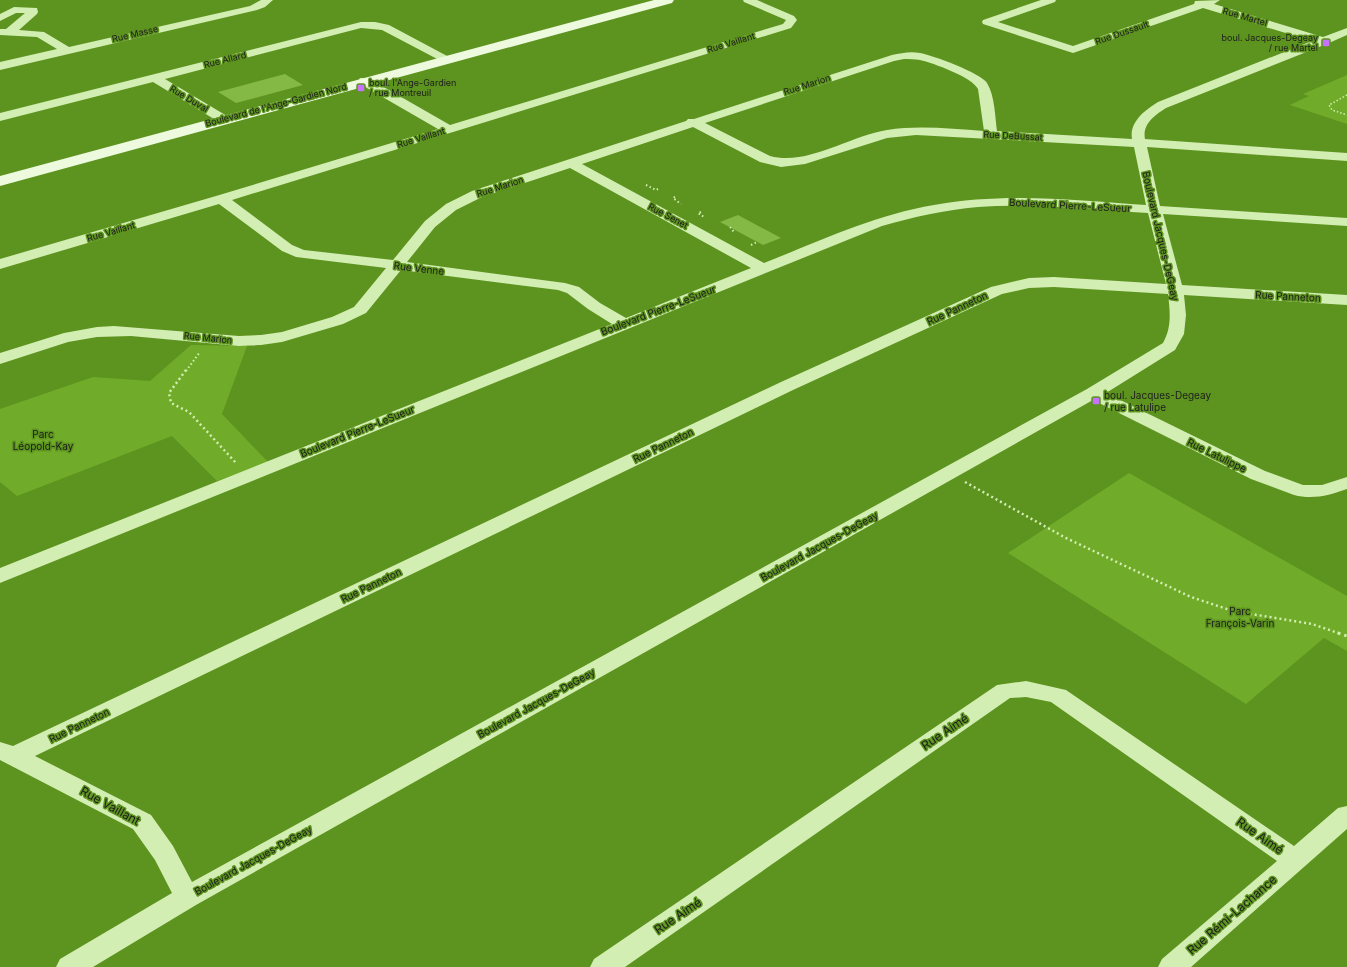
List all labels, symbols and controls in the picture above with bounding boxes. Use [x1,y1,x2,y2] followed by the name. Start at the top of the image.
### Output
[1222,5,1269,28] street label: Rue Martel
[1094,18,1150,47] street label: Rue Dussault
[111,23,159,44] street label: Rue Masse
[706,30,756,55] street label: Rue Vaillant
[1222,32,1318,53] place label: boul. Jacques-Degeay / rue Martel
[1321,38,1331,48] marker: boul. Jacques-Degeay / rue Martel
[203,49,247,70] street label: Rue Allard
[782,72,832,97] street label: Rue Marion
[369,77,456,98] place label: boul. l'Ange-Gardien / rue Montreuil
[204,80,348,129] street label: Boulevard de l'Ange-Gardien Nord
[168,83,211,114] street label: Rue Duval
[356,83,366,93] marker: boul. l'Ange-Gardien / rue Montreuil
[396,125,446,150] street label: Rue Vaillant
[983,128,1043,143] street label: Rue DeBussat
[1140,170,1182,302] street label: Boulevard Jacques-DeGeay
[475,174,525,199] street label: Rue Marion
[1009,196,1132,214] street label: Boulevard Pierre-LeSueur
[646,201,690,231] street label: Rue Senet
[86,219,136,244] street label: Rue Vaillant
[393,259,445,277] street label: Rue Venne
[599,282,717,337] street label: Boulevard Pierre-LeSueur
[1255,288,1321,304] street label: Rue Panneton
[925,289,989,327] street label: Rue Panneton
[183,329,233,346] street label: Rue Marion
[1104,389,1212,413] place label: boul. Jacques-Degeay / rue Latulipe
[1091,396,1101,406] marker: boul. Jacques-Degeay / rue Latulipe
[298,402,416,459] street label: Boulevard Pierre-LeSueur
[631,425,695,465] street label: Rue Panneton
[13,428,74,452] park label: Parc Léopold-Kay
[1185,435,1249,475] street label: Rue Latulippe
[758,508,880,583] street label: Boulevard Jacques-DeGeay
[339,565,403,605] street label: Rue Panneton
[1206,605,1274,629] park label: Parc François-Varin
[475,665,597,740] street label: Boulevard Jacques-DeGeay
[47,705,111,745] street label: Rue Panneton
[918,710,971,753] street label: Rue Aimé
[78,783,143,828] street label: Rue Vaillant
[1234,814,1287,857] street label: Rue Aimé
[192,822,314,897] street label: Boulevard Jacques-DeGeay
[1184,872,1280,958] street label: Rue Rémi-Lachance
[651,894,704,937] street label: Rue Aimé

